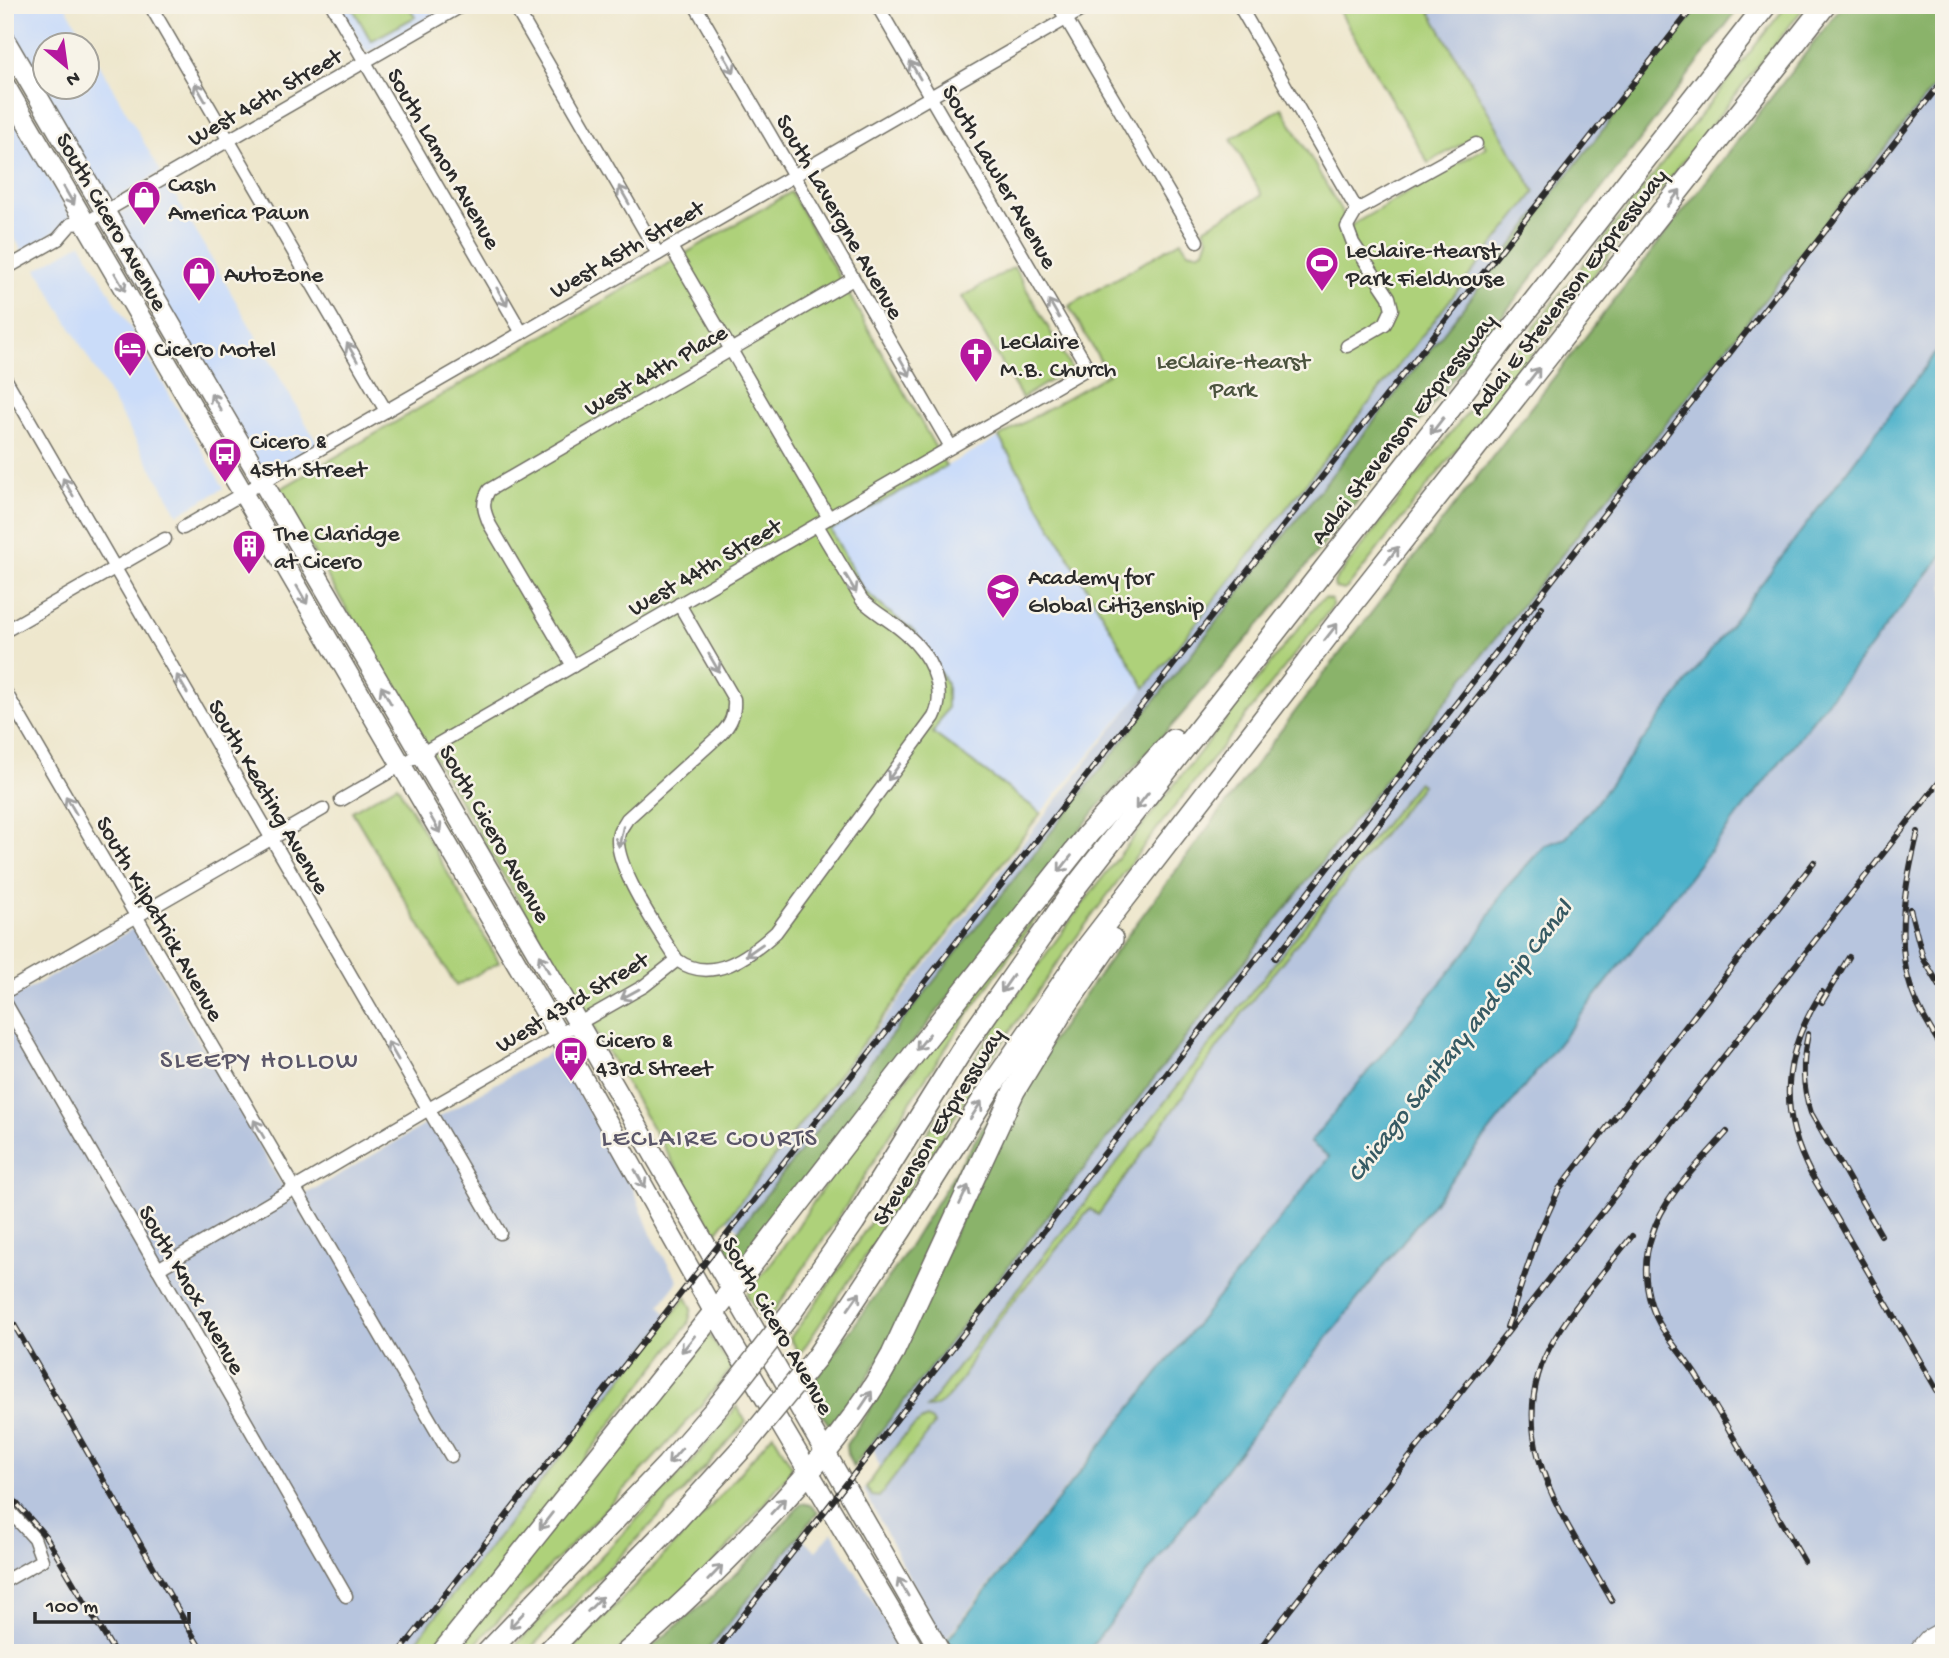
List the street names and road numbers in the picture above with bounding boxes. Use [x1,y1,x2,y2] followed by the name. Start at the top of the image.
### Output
[184,42,350,155] street label: West 46th Street
[378,64,506,256] street label: South Lamon Avenue
[933,80,1063,276] street label: South Lawler Avenue
[767,110,909,326] street label: South Lavergne Avenue
[47,129,173,317] street label: South Cicero Avenue
[1464,163,1676,423] street label: Adlai E Stevenson Expressway
[545,194,712,307] street label: West 45th Street
[1305,309,1504,552] street label: Adlai Stevenson Expressway
[580,319,734,425] street label: West 44th Place
[624,512,789,625] street label: West 44th Street
[199,695,335,901] street label: South Keating Avenue
[430,741,556,929] street label: South Cicero Avenue
[87,812,229,1028] street label: South Kilpatrick Avenue
[491,946,656,1061] street label: West 43rd Street
[867,1023,1013,1232] street label: Stevenson Expressway
[130,1201,251,1381] street label: South Knox Avenue
[713,1233,839,1421] street label: South Cicero Avenue

